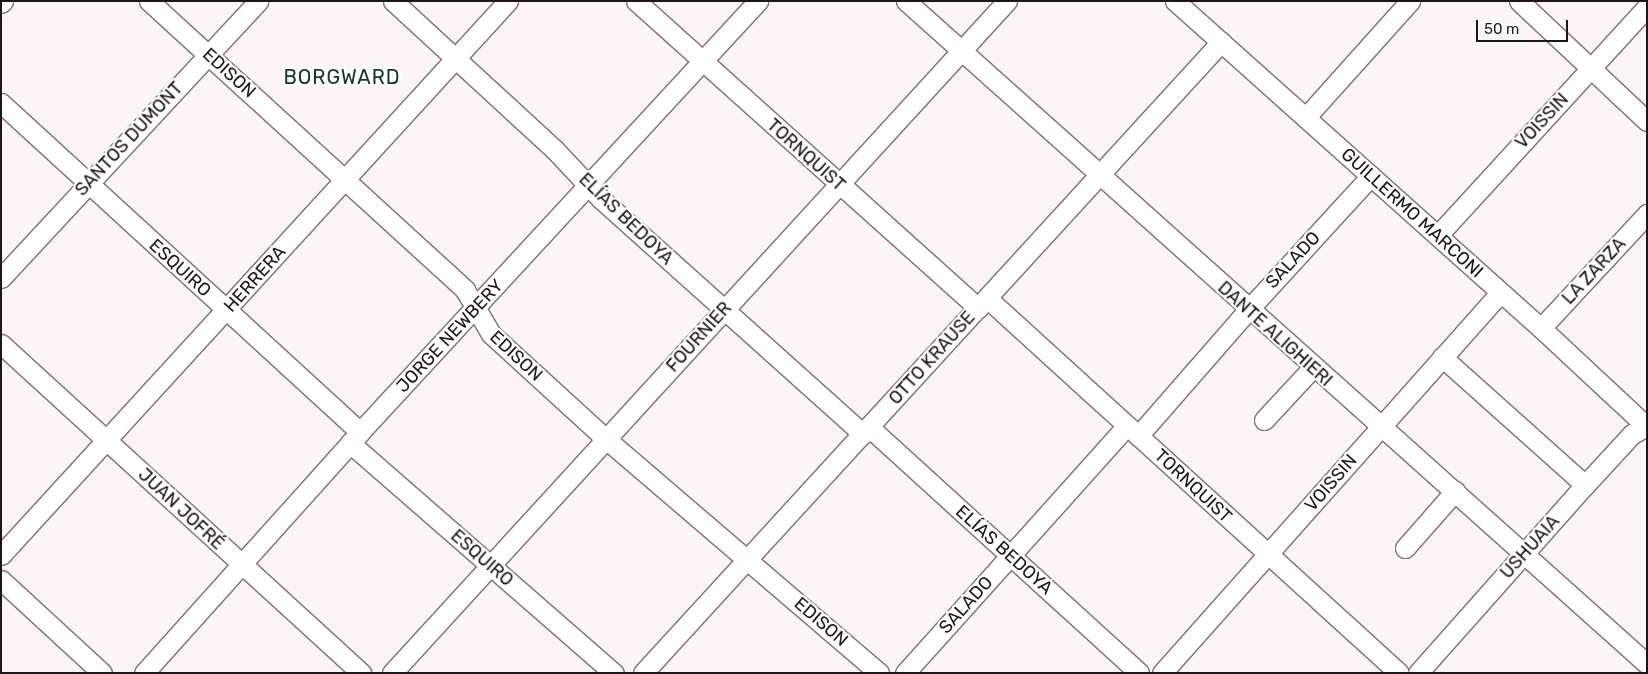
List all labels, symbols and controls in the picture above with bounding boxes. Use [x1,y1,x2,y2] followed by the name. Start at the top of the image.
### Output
[1478,10,1570,42] scale bar
[1484,20,1519,38] text: 50 m
[198,44,260,102] street label: EDISON
[282,65,402,89] district label: BORGWARD
[71,78,187,200] street label: SANTOS DUMONT
[1511,89,1573,153] street label: VOISSIN
[762,114,850,196] street label: TORNQUIST
[1337,144,1487,282] street label: GUILLERMO MARCONI
[574,169,678,269] street label: ELÍAS BEDOYA
[1261,227,1325,293] street label: SALADO
[1557,233,1631,309] street label: LA ZARZA
[145,235,215,301] street label: ESQUIRO
[220,241,290,317] street label: HERRERA
[392,275,508,397] street label: JORGE NEWBERY
[1213,277,1337,391] street label: DANTE ALIGHIERI
[662,297,736,377] street label: FOURNIER
[884,307,980,409] street label: OTTO KRAUSE
[485,326,547,386] street label: EDISON
[1150,445,1236,527] street label: TORNQUIST
[1300,450,1362,516] street label: VOISSIN
[134,464,228,554] street label: JUAN JOFRÉ
[951,501,1057,599] street label: ELÍAS BEDOYA
[1496,511,1564,583] street label: USHUAIA
[446,525,518,591] street label: ESQUIRO
[935,572,997,638] street label: SALADO
[790,593,852,651] street label: EDISON

